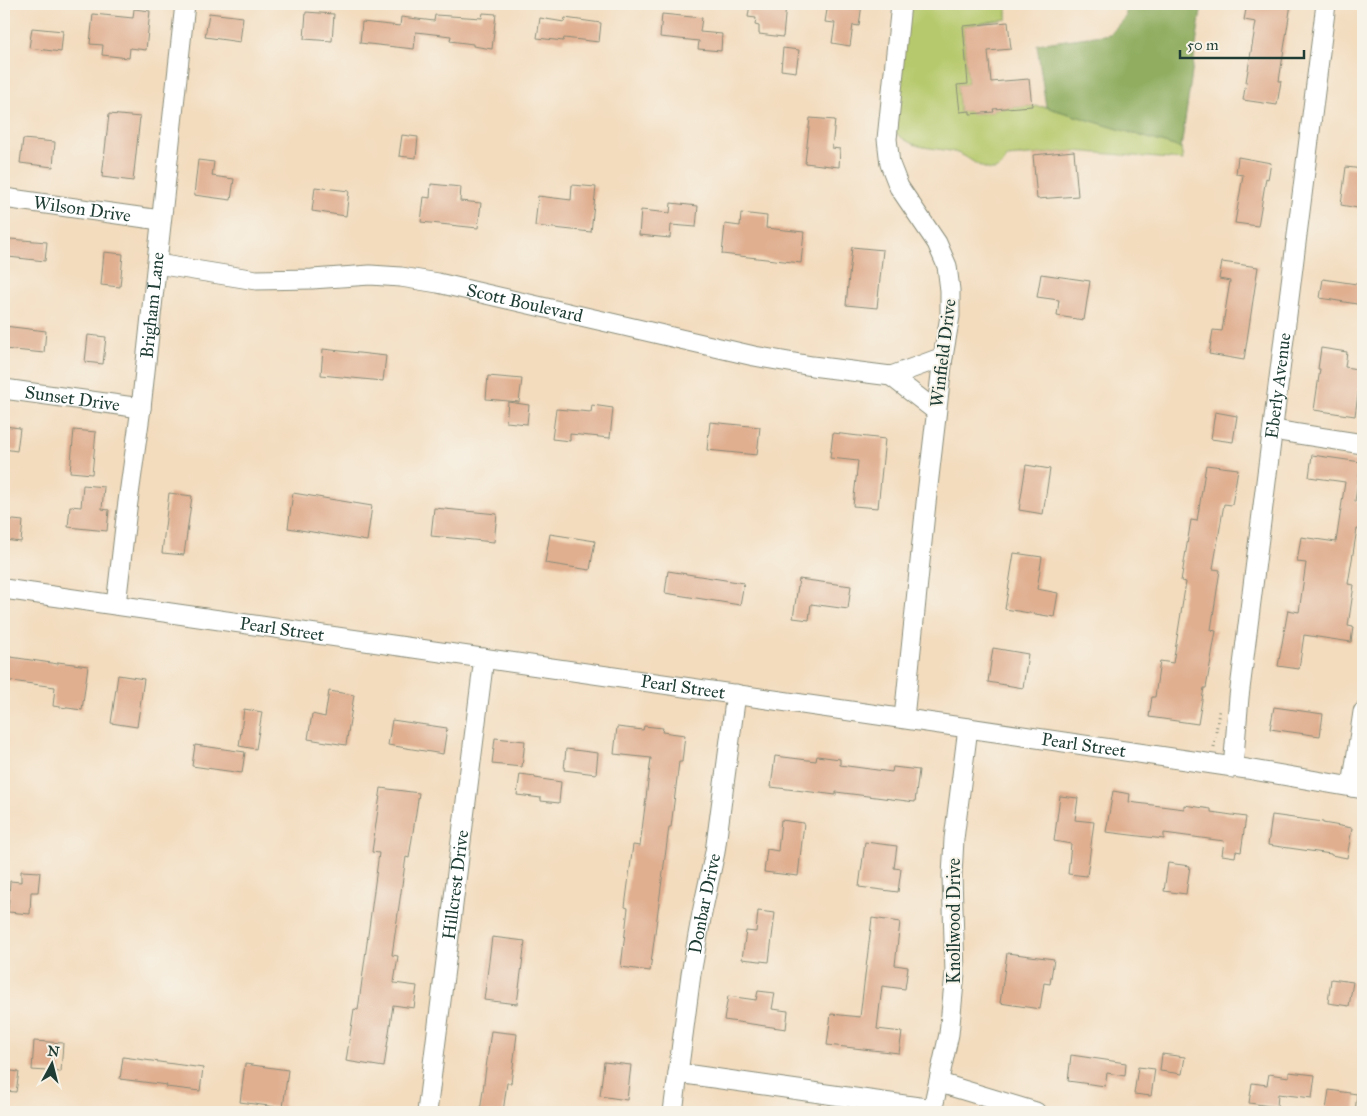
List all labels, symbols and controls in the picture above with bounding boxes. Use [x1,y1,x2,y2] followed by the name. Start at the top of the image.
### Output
[1180,28,1303,60] scale bar
[1187,36,1219,54] text: 50 m
[32,191,132,227] street label: Wilson Drive
[135,251,169,359] street label: Brigham Lane
[464,279,585,327] street label: Scott Boulevard
[925,298,961,408] street label: Winfield Drive
[1261,331,1296,440] street label: Eberly Avenue
[23,381,121,416] street label: Sunset Drive
[238,612,326,646] street label: Pearl Street
[639,670,727,704] street label: Pearl Street
[1040,728,1128,762] street label: Pearl Street
[438,829,473,941] street label: Hillcrest Drive
[684,851,725,955] street label: Donbar Drive
[943,858,965,984] street label: Knollwood Drive
[28,1038,78,1088] north arrow
[47,1042,61,1061] text: N

